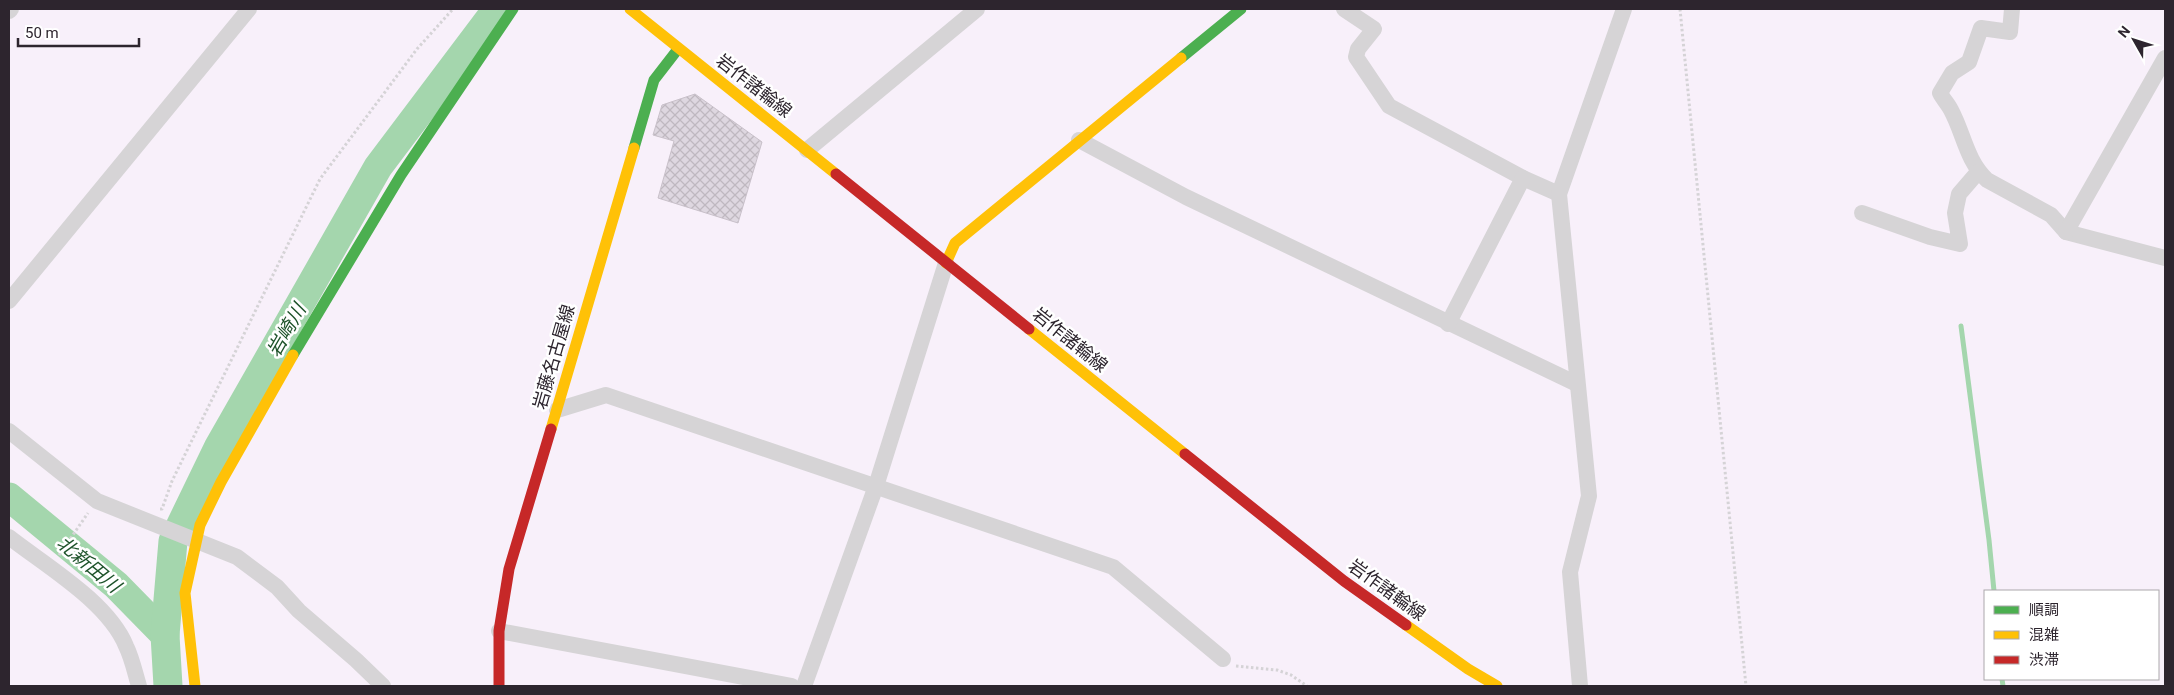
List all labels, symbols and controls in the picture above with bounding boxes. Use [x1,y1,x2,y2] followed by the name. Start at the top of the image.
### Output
[18,15,139,47] scale bar
[2109,15,2159,65] north arrow
[2115,23,2133,41] text: N
[25,24,59,42] text: 50 m
[712,50,796,122] street label: 岩作諸輪線
[262,298,312,361] water label: 岩崎川
[529,302,578,412] street label: 岩藤名古屋線
[1029,303,1112,376] street label: 岩作諸輪線
[52,531,127,599] water label: 北新田川
[1345,555,1430,625] street label: 岩作諸輪線
[1984,590,2159,680] legend
[2029,601,2059,619] text: 順調
[2029,626,2059,644] text: 混雑
[2029,651,2059,669] text: 渋滞

